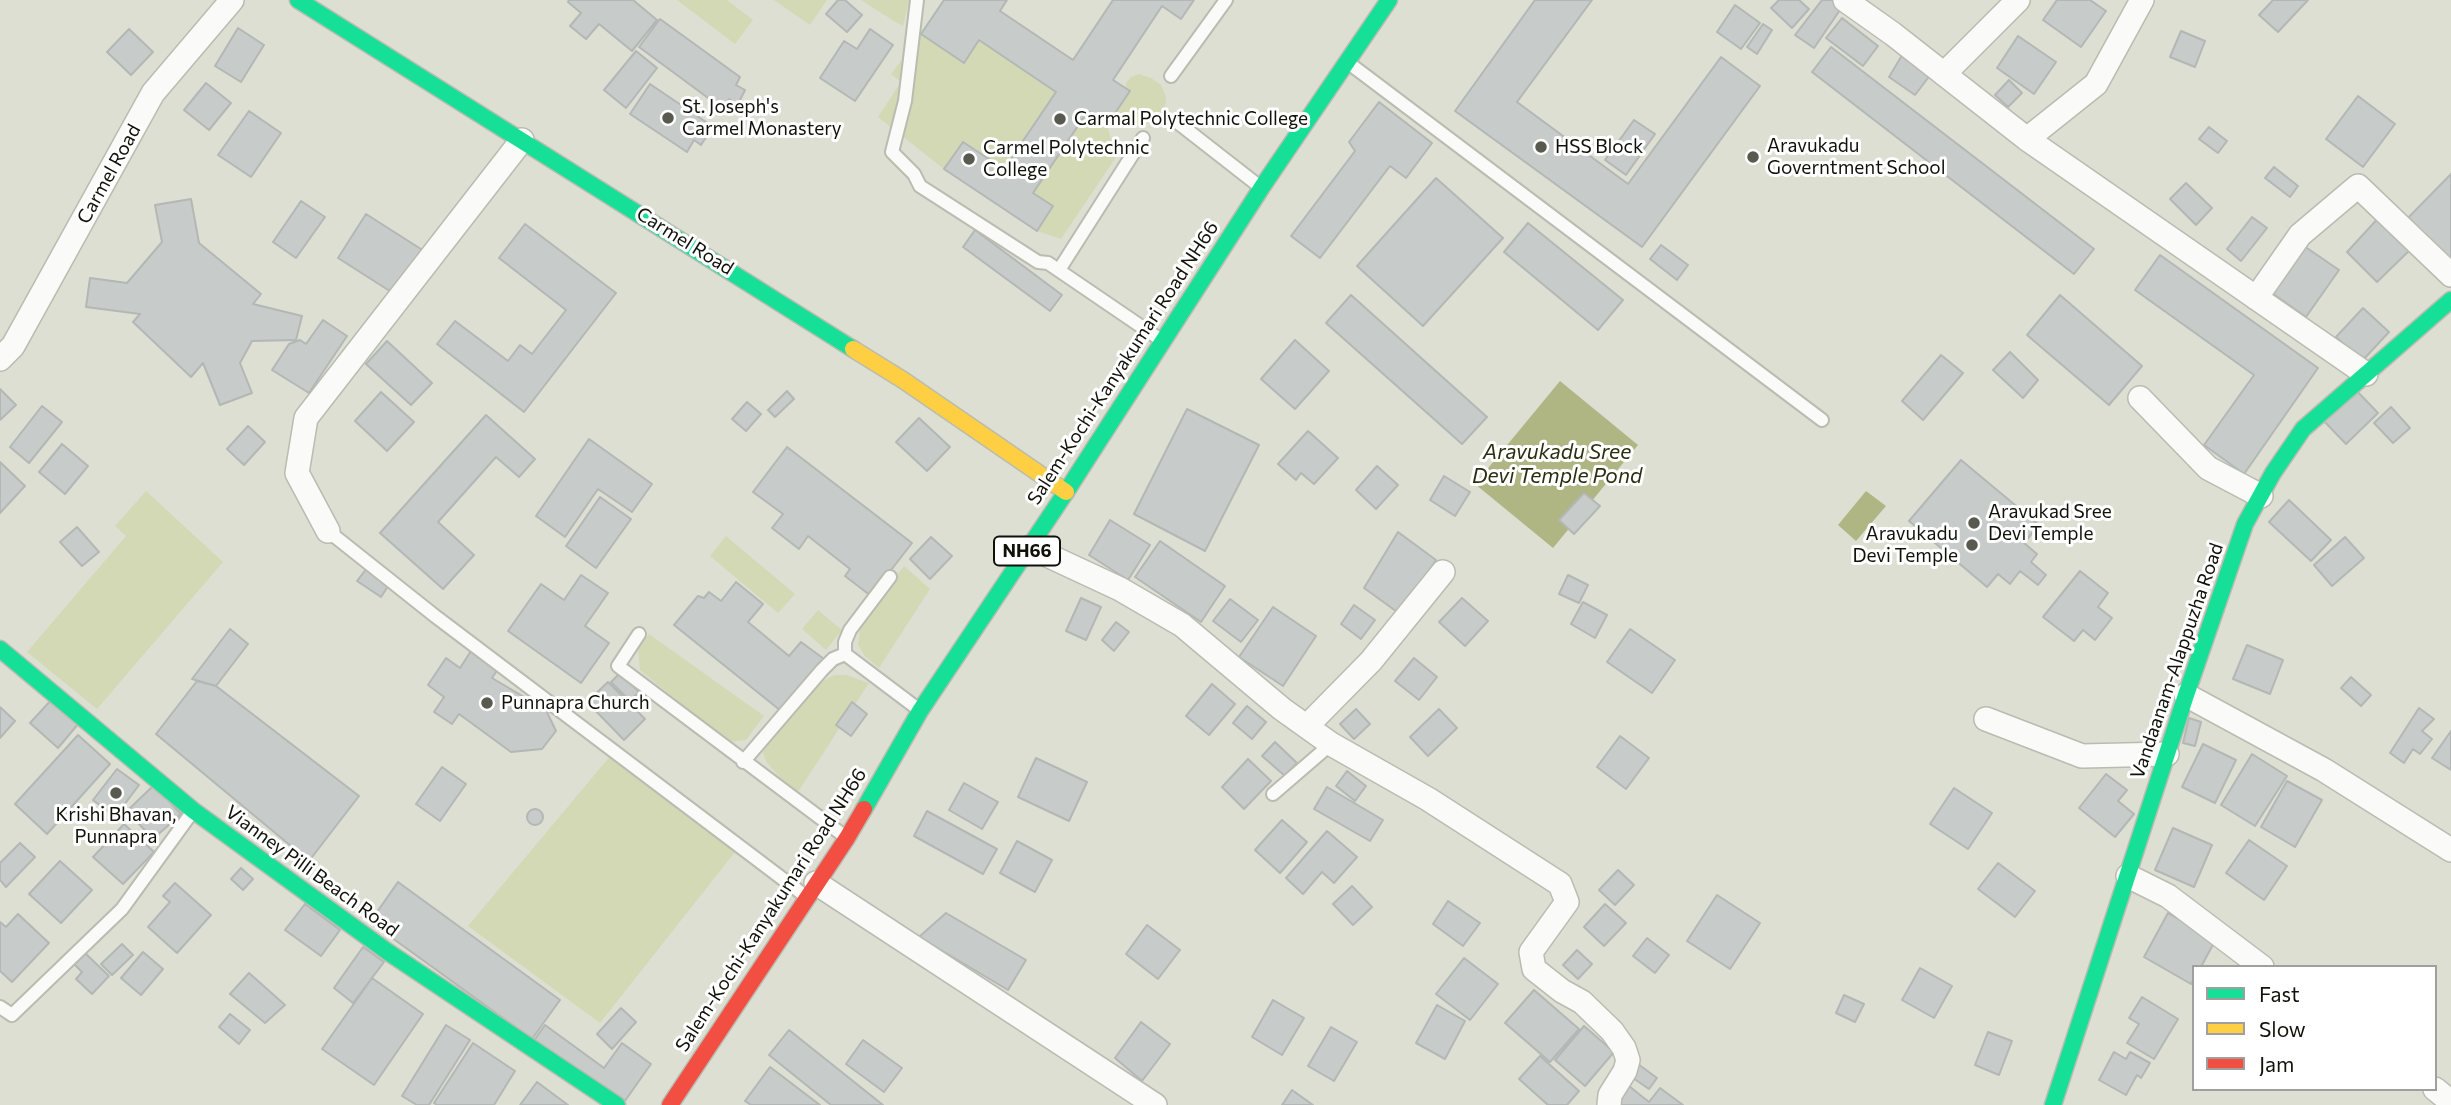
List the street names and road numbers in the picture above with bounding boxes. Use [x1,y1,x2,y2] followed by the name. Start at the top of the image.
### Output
[72,120,146,228] street label: Carmel Road
[632,202,738,280] street label: Carmel Road
[1023,217,1223,509] street label: Salem-Kochi-Kanyakumari Road NH66
[994,536,1060,566] road number: NH66
[2126,540,2228,782] street label: Vandaanam-Alappuzha Road
[671,764,871,1056] street label: Salem-Kochi-Kanyakumari Road NH66
[221,801,403,941] street label: Vianney Pilli Beach Road

